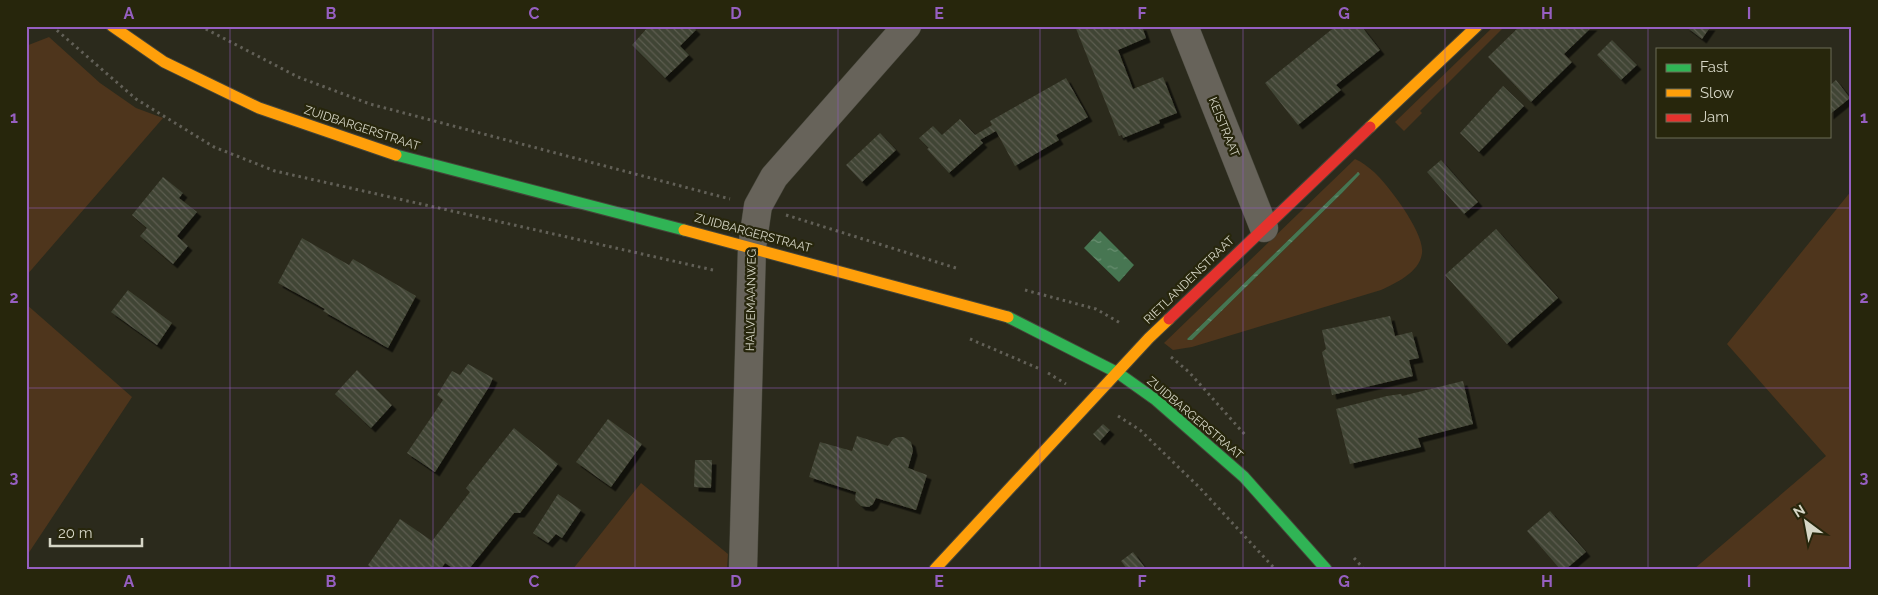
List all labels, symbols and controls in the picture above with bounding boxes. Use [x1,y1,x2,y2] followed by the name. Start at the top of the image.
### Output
[124,4,135,23] text: A
[326,4,337,23] text: B
[529,4,540,23] text: C
[730,4,742,23] text: D
[934,4,944,23] text: E
[1137,4,1147,23] text: F
[1338,4,1350,23] text: G
[1541,4,1553,23] text: H
[1747,4,1751,23] text: I
[1656,48,1830,138] legend
[1700,58,1728,76] text: Fast
[1700,84,1734,102] text: Slow
[1206,95,1243,160] street label: KEISTRAAT
[302,103,422,154] street label: ZUIDBARGERSTRAAT
[10,108,18,127] text: 1
[1700,108,1729,126] text: Jam
[1860,108,1868,127] text: 1
[693,211,814,256] street label: ZUIDBARGERSTRAAT
[1141,233,1238,327] street label: RIETLANDENSTRAAT
[743,249,759,351] street label: HALVEMAANWEG
[9,288,19,307] text: 2
[1859,288,1869,307] text: 2
[1144,374,1246,463] street label: ZUIDBARGERSTRAAT
[10,468,19,487] text: 3
[1860,468,1869,487] text: 3
[1780,498,1830,548] north arrow
[1790,501,1808,521] text: N
[50,515,142,547] scale bar
[58,524,93,542] text: 20 m
[124,572,135,591] text: A
[326,572,337,591] text: B
[529,572,540,591] text: C
[730,572,742,591] text: D
[934,572,944,591] text: E
[1137,572,1147,591] text: F
[1338,572,1350,591] text: G
[1541,572,1553,591] text: H
[1747,572,1751,591] text: I

